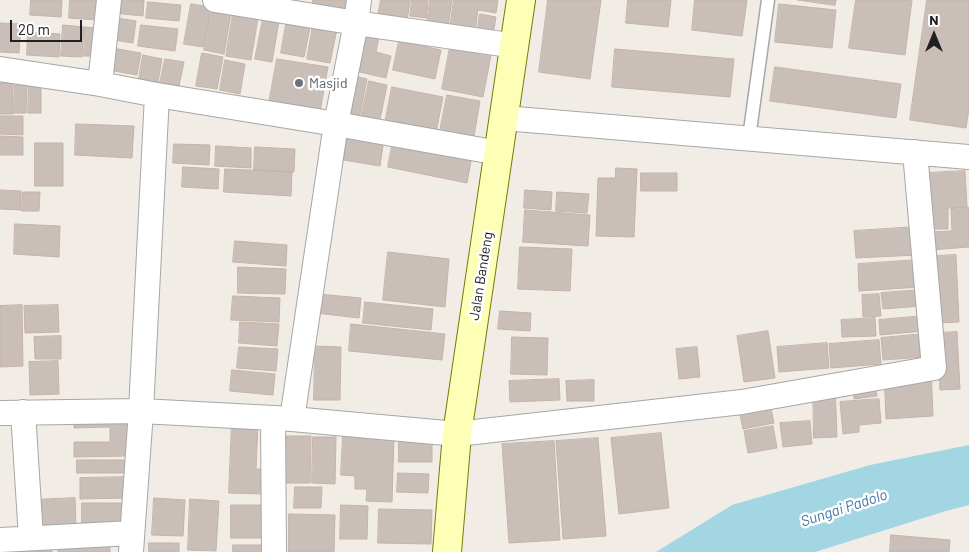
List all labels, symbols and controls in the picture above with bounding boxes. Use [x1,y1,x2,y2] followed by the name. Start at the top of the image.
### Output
[12,10,85,42] scale bar
[909,10,959,60] north arrow
[929,11,939,28] text: N
[18,20,50,38] text: 20 m
[309,75,348,91] place label: Masjid
[293,77,305,89] marker: Masjid
[466,231,496,321] street label: Jalan Bandeng
[798,486,890,530] water label: Sungai Padolo

